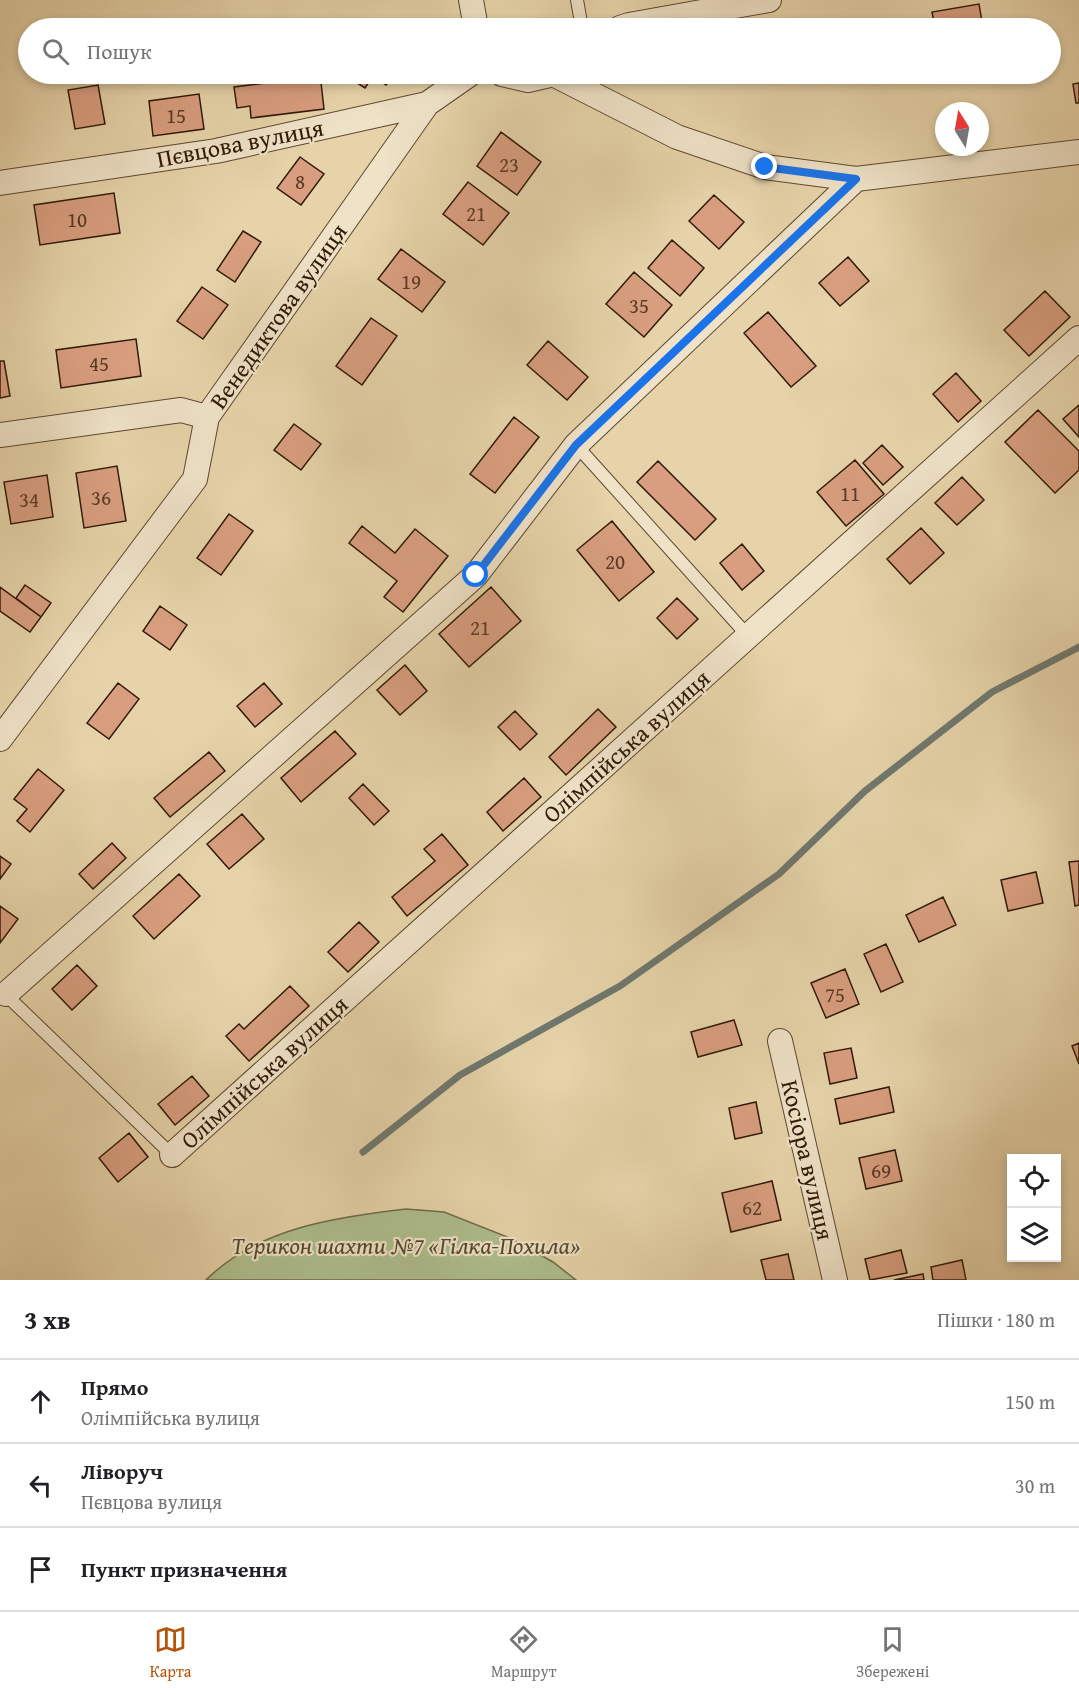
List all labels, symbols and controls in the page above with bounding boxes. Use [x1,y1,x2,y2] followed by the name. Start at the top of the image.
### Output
[18,18,1061,84] search box
[39,35,72,68] icon: search
[87,35,152,67] text: Пошук
[166,100,186,131] house number: 15
[935,102,989,156] north arrow
[154,110,326,176] street label: Пєвцова вулиця
[499,149,519,180] house number: 23
[751,153,777,179] route end
[295,166,305,197] house number: 8
[466,198,486,229] house number: 21
[67,204,87,235] house number: 10
[201,216,355,416] street label: Венедиктова вулиця
[401,266,421,297] house number: 19
[629,290,649,321] house number: 35
[89,348,109,379] house number: 45
[840,478,860,509] house number: 11
[91,482,111,513] house number: 36
[19,484,39,515] house number: 34
[605,546,625,577] house number: 20
[462,561,488,587] route start
[470,612,490,643] house number: 21
[535,661,717,831] street label: Олімпійська вулиця
[825,979,845,1010] house number: 75
[173,987,355,1157] street label: Олімпійська вулиця
[773,1076,843,1244] street label: Косіора вулиця
[1007,1154,1061,1262] map controls
[1007,1154,1061,1208] button: locate
[871,1155,891,1186] house number: 69
[742,1192,762,1223] house number: 62
[1007,1208,1061,1262] button: layers
[232,1228,580,1263] park label: Терикон шахти №7 «Гілка-Похила»
[24,1300,71,1339] text: 3 хв
[937,1305,1055,1334] text: Пішки · 180 m
[81,1371,148,1403] text: Прямо
[24,1385,57,1418] icon: ahead
[1005,1387,1055,1416] text: 150 m
[81,1403,260,1432] text: Олімпійська вулиця
[81,1455,163,1487] text: Ліворуч
[24,1469,57,1502] icon: left
[1015,1471,1055,1500] text: 30 m
[81,1487,222,1516] text: Пєвцова вулиця
[24,1553,57,1586] icon: arrive
[81,1553,287,1585] text: Пункт призначення
[150,1623,191,1683] tab: Карта
[491,1623,556,1683] tab: Маршрут
[856,1623,929,1683] tab: Збережені

